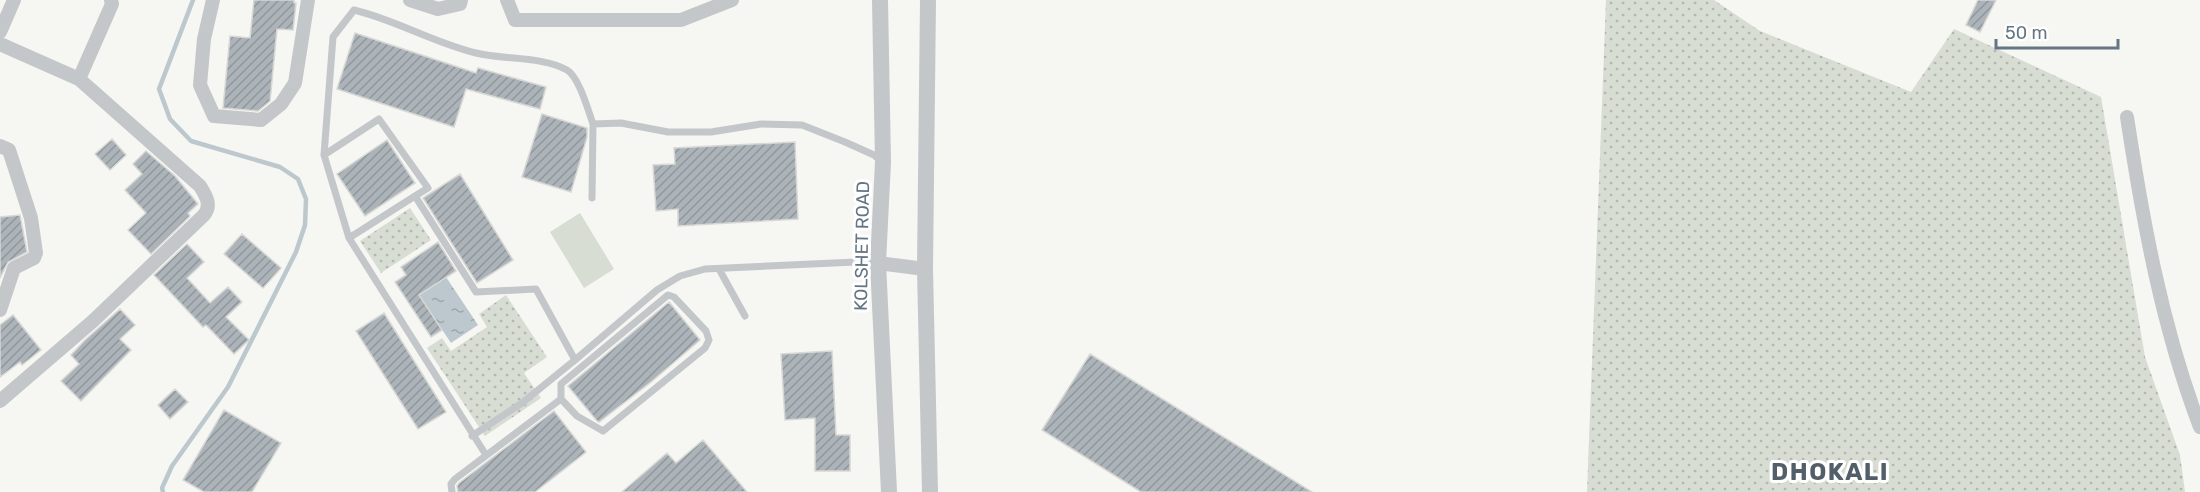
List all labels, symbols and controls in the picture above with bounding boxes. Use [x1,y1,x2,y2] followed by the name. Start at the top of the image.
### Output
[1996,12,2118,50] scale bar
[2005,22,2048,44] text: 50 m
[850,181,874,311] street label: KOLSHET ROAD
[1771,458,1889,486] district label: DHOKALI

